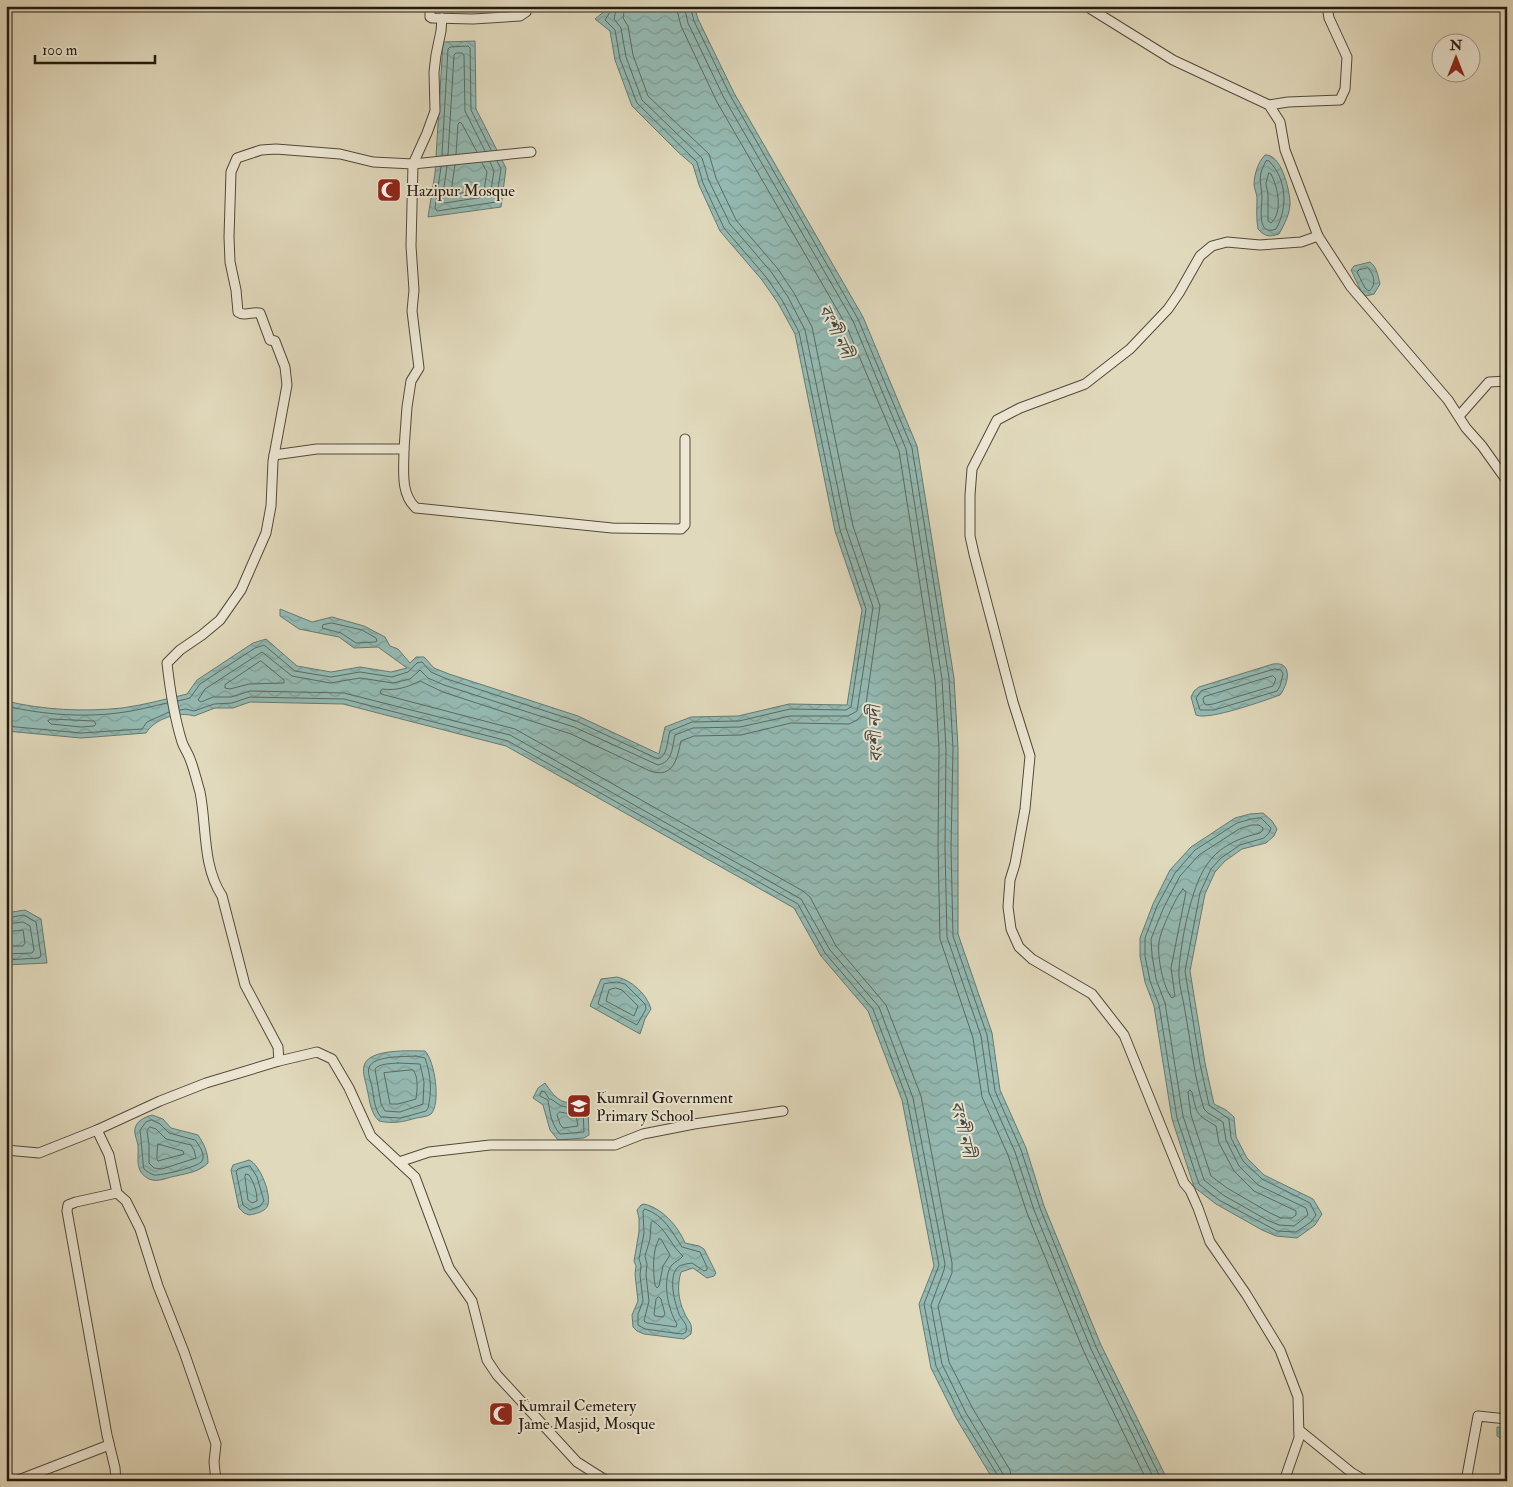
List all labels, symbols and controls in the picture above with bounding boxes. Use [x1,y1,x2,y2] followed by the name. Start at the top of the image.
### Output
[35,32,155,64] scale bar
[1430,32,1480,82] north arrow
[1449,37,1463,54] text: N
[42,41,78,60] text: 100 m
[376,177,402,203] mosque icon: Hazipur Mosque
[406,181,515,202] place label: Hazipur Mosque
[813,301,859,364] water label: বংশী নদী
[863,703,888,763] water label: বংশী নদী
[596,1088,733,1126] place label: Kumrail Government Primary School
[566,1093,592,1119] school or university icon: Kumrail Government Primary School
[945,1099,981,1162] water label: বংশী নদী
[517,1396,655,1435] place label: Kumrail Cemetery Jame Masjid, Mosque
[488,1401,514,1427] mosque icon: Kumrail Cemetery Jame Masjid, Mosque

